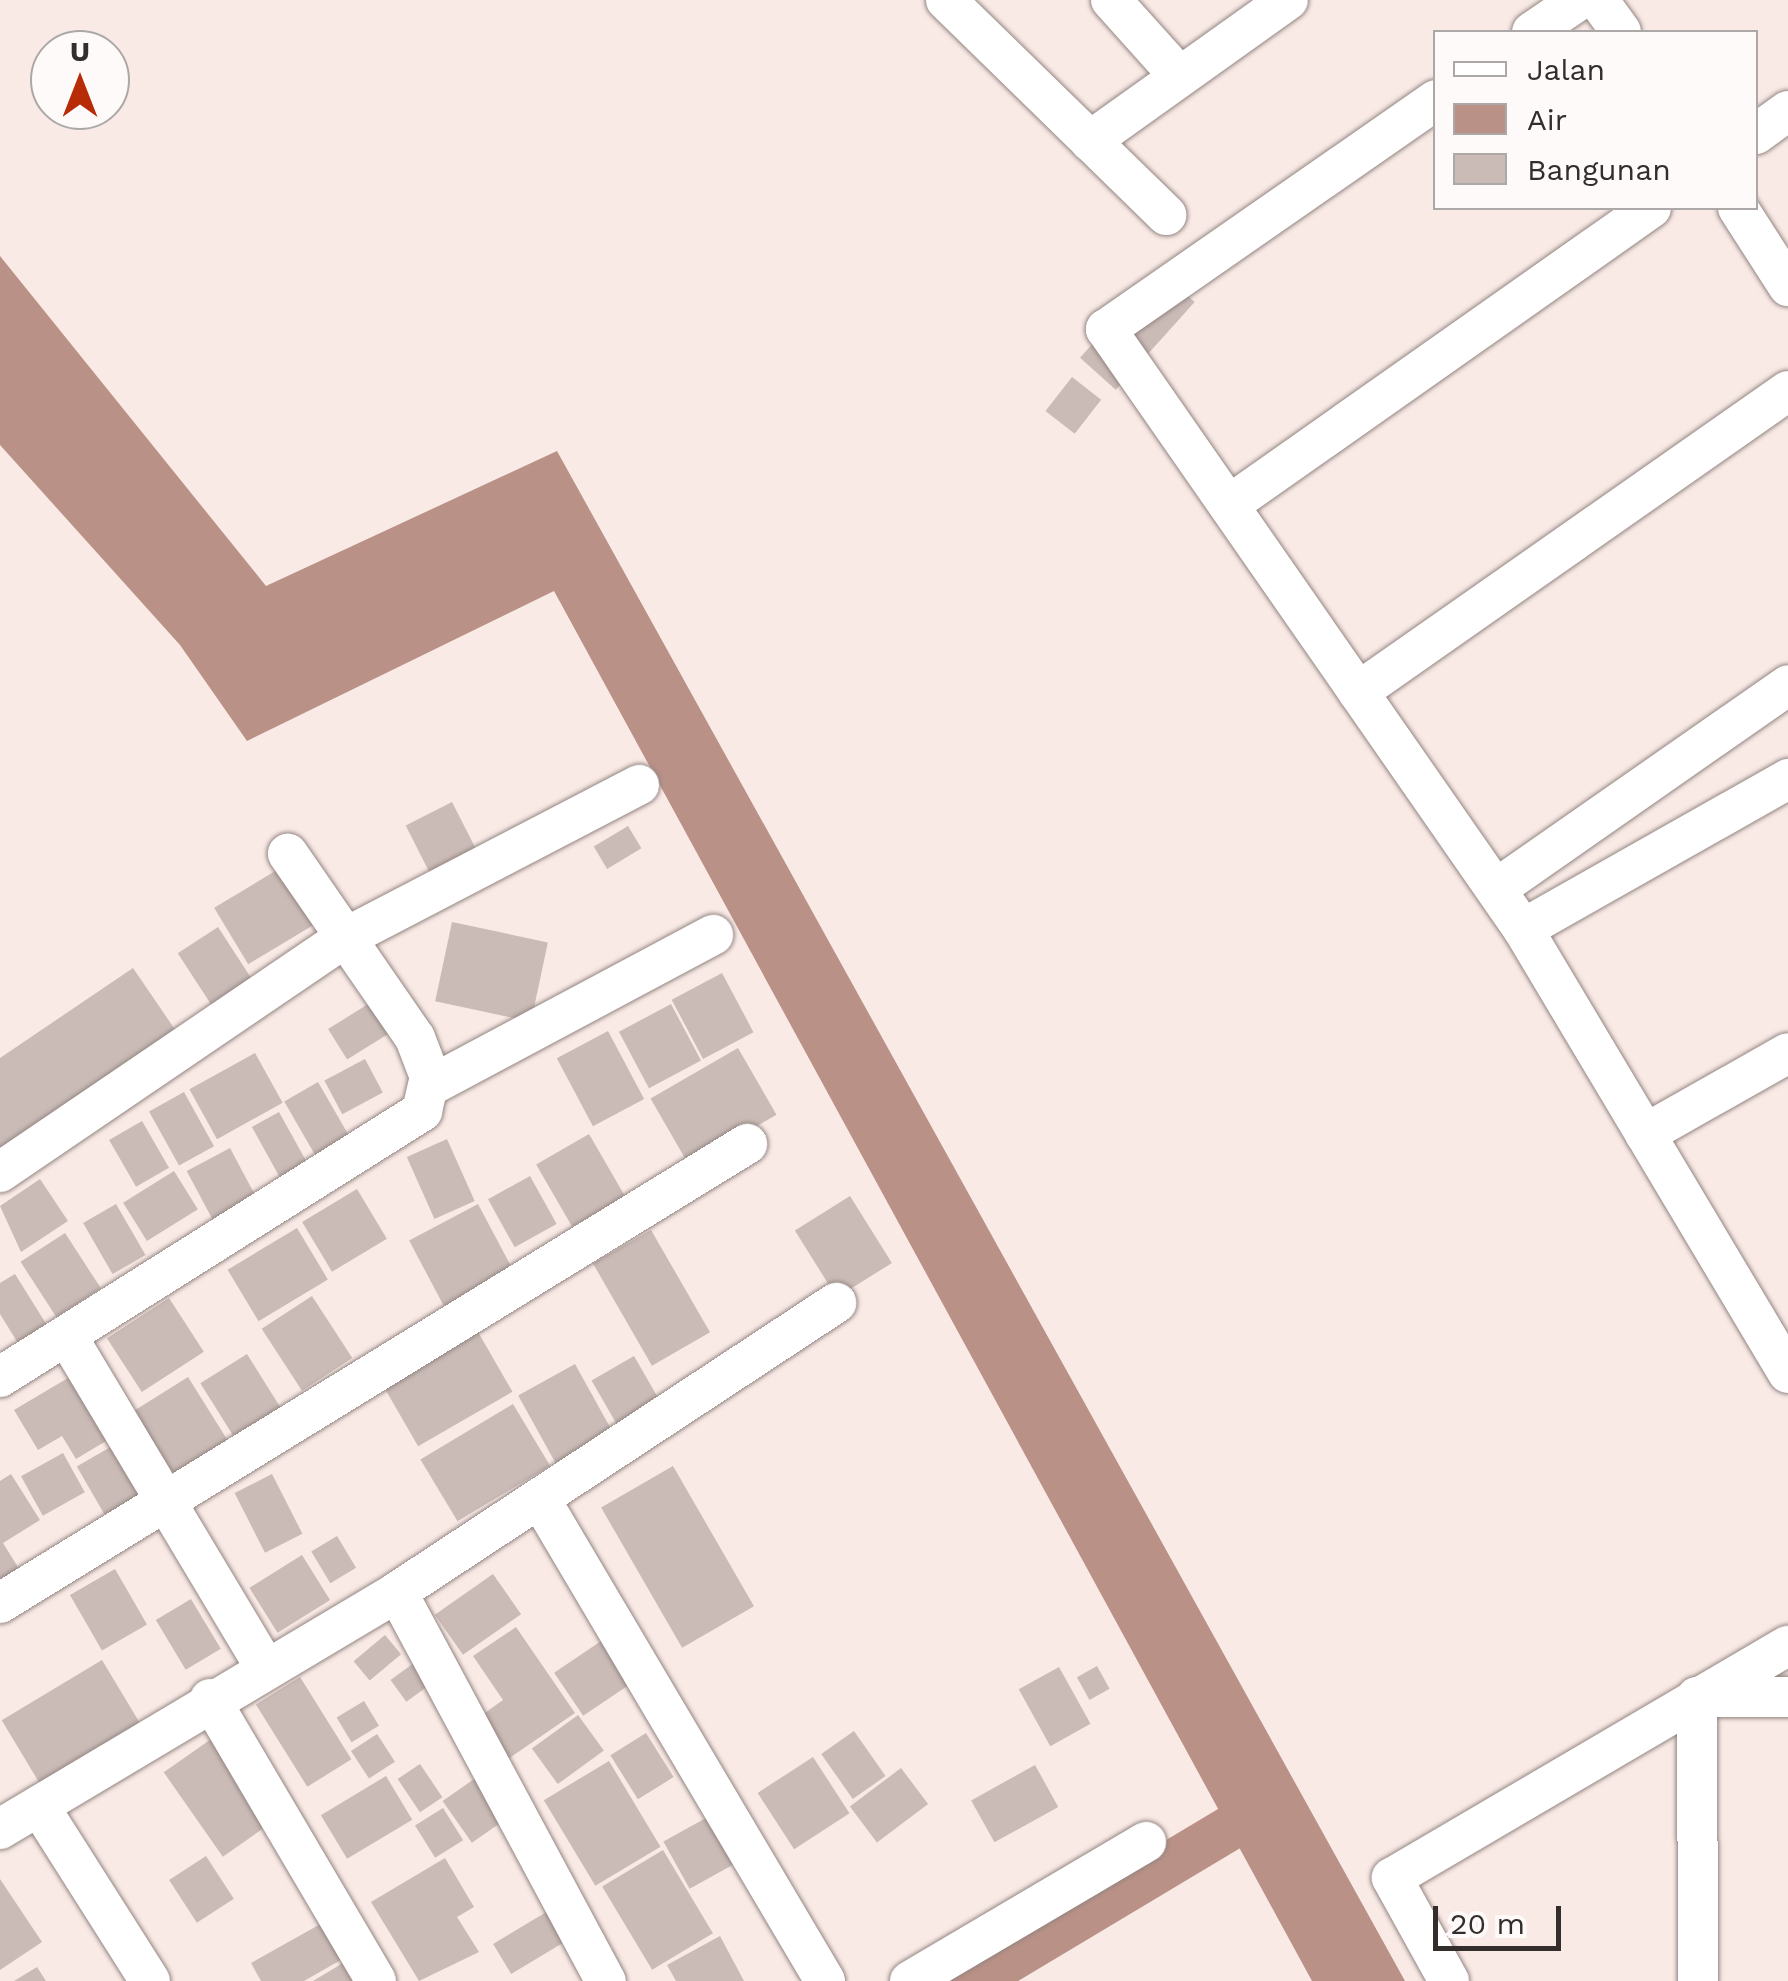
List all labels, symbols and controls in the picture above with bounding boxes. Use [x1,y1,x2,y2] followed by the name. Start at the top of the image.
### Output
[30,30,130,130] north arrow
[1433,30,1758,210] legend
[70,35,90,68] text: U
[1527,52,1605,87] text: Jalan
[1527,102,1567,137] text: Air
[1527,152,1671,187] text: Bangunan
[1438,1886,1566,1948] scale bar
[1450,1906,1525,1941] text: 20 m

